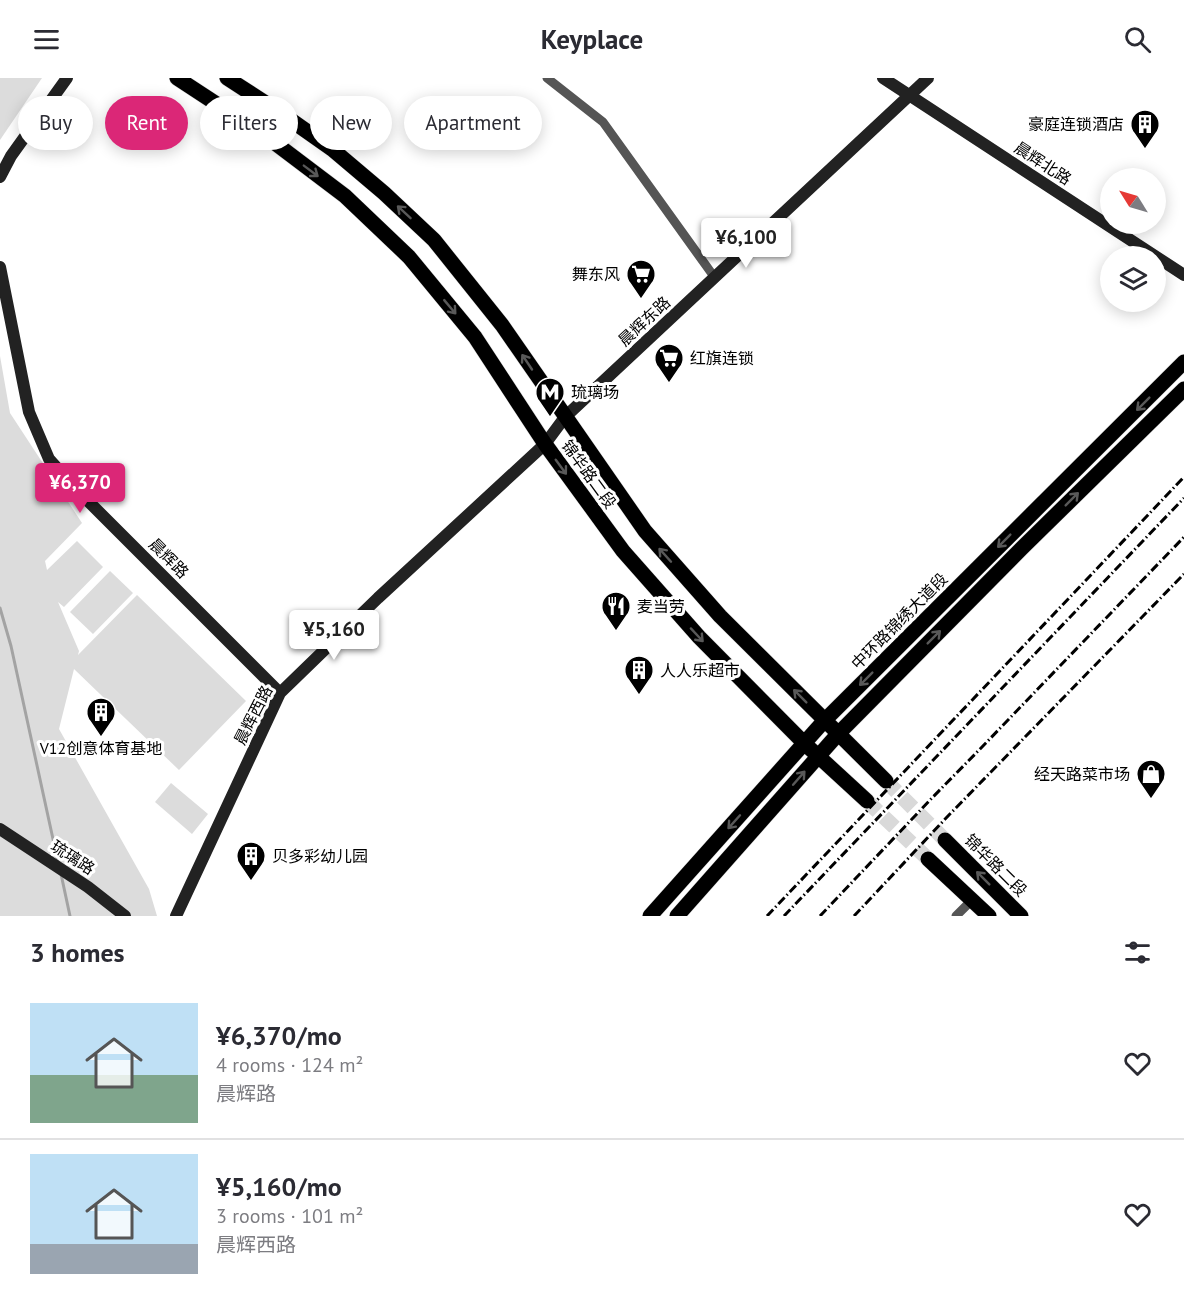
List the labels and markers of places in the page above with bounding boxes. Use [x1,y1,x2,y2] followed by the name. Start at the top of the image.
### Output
[1129,108,1161,150] building icon: 豪庭连锁酒店
[1028,114,1124,134] place label: 豪庭连锁酒店
[697,218,795,269] pin: ¥6,100
[625,258,657,300] supermarket icon: 舞东风
[572,264,620,284] place label: 舞东风
[653,342,685,384] supermarket icon: 红旗连锁
[690,348,754,368] place label: 红旗连锁
[534,376,566,418] metro station icon: 琉璃场
[571,382,619,402] place label: 琉璃场
[31,463,129,514] pin: ¥6,370
[600,590,632,632] restaurant icon: 麦当劳
[637,596,685,616] place label: 麦当劳
[285,610,383,661] pin: ¥5,160
[623,654,655,696] building icon: 人人乐超市
[660,660,740,680] place label: 人人乐超市
[85,696,117,738] building icon: V12创意体育基地
[39,738,162,758] place label: V12创意体育基地
[1135,758,1167,800] shop icon: 经天路菜市场
[1034,764,1130,784] place label: 经天路菜市场
[235,840,267,882] building icon: 贝多彩幼儿园
[272,846,368,866] place label: 贝多彩幼儿园

